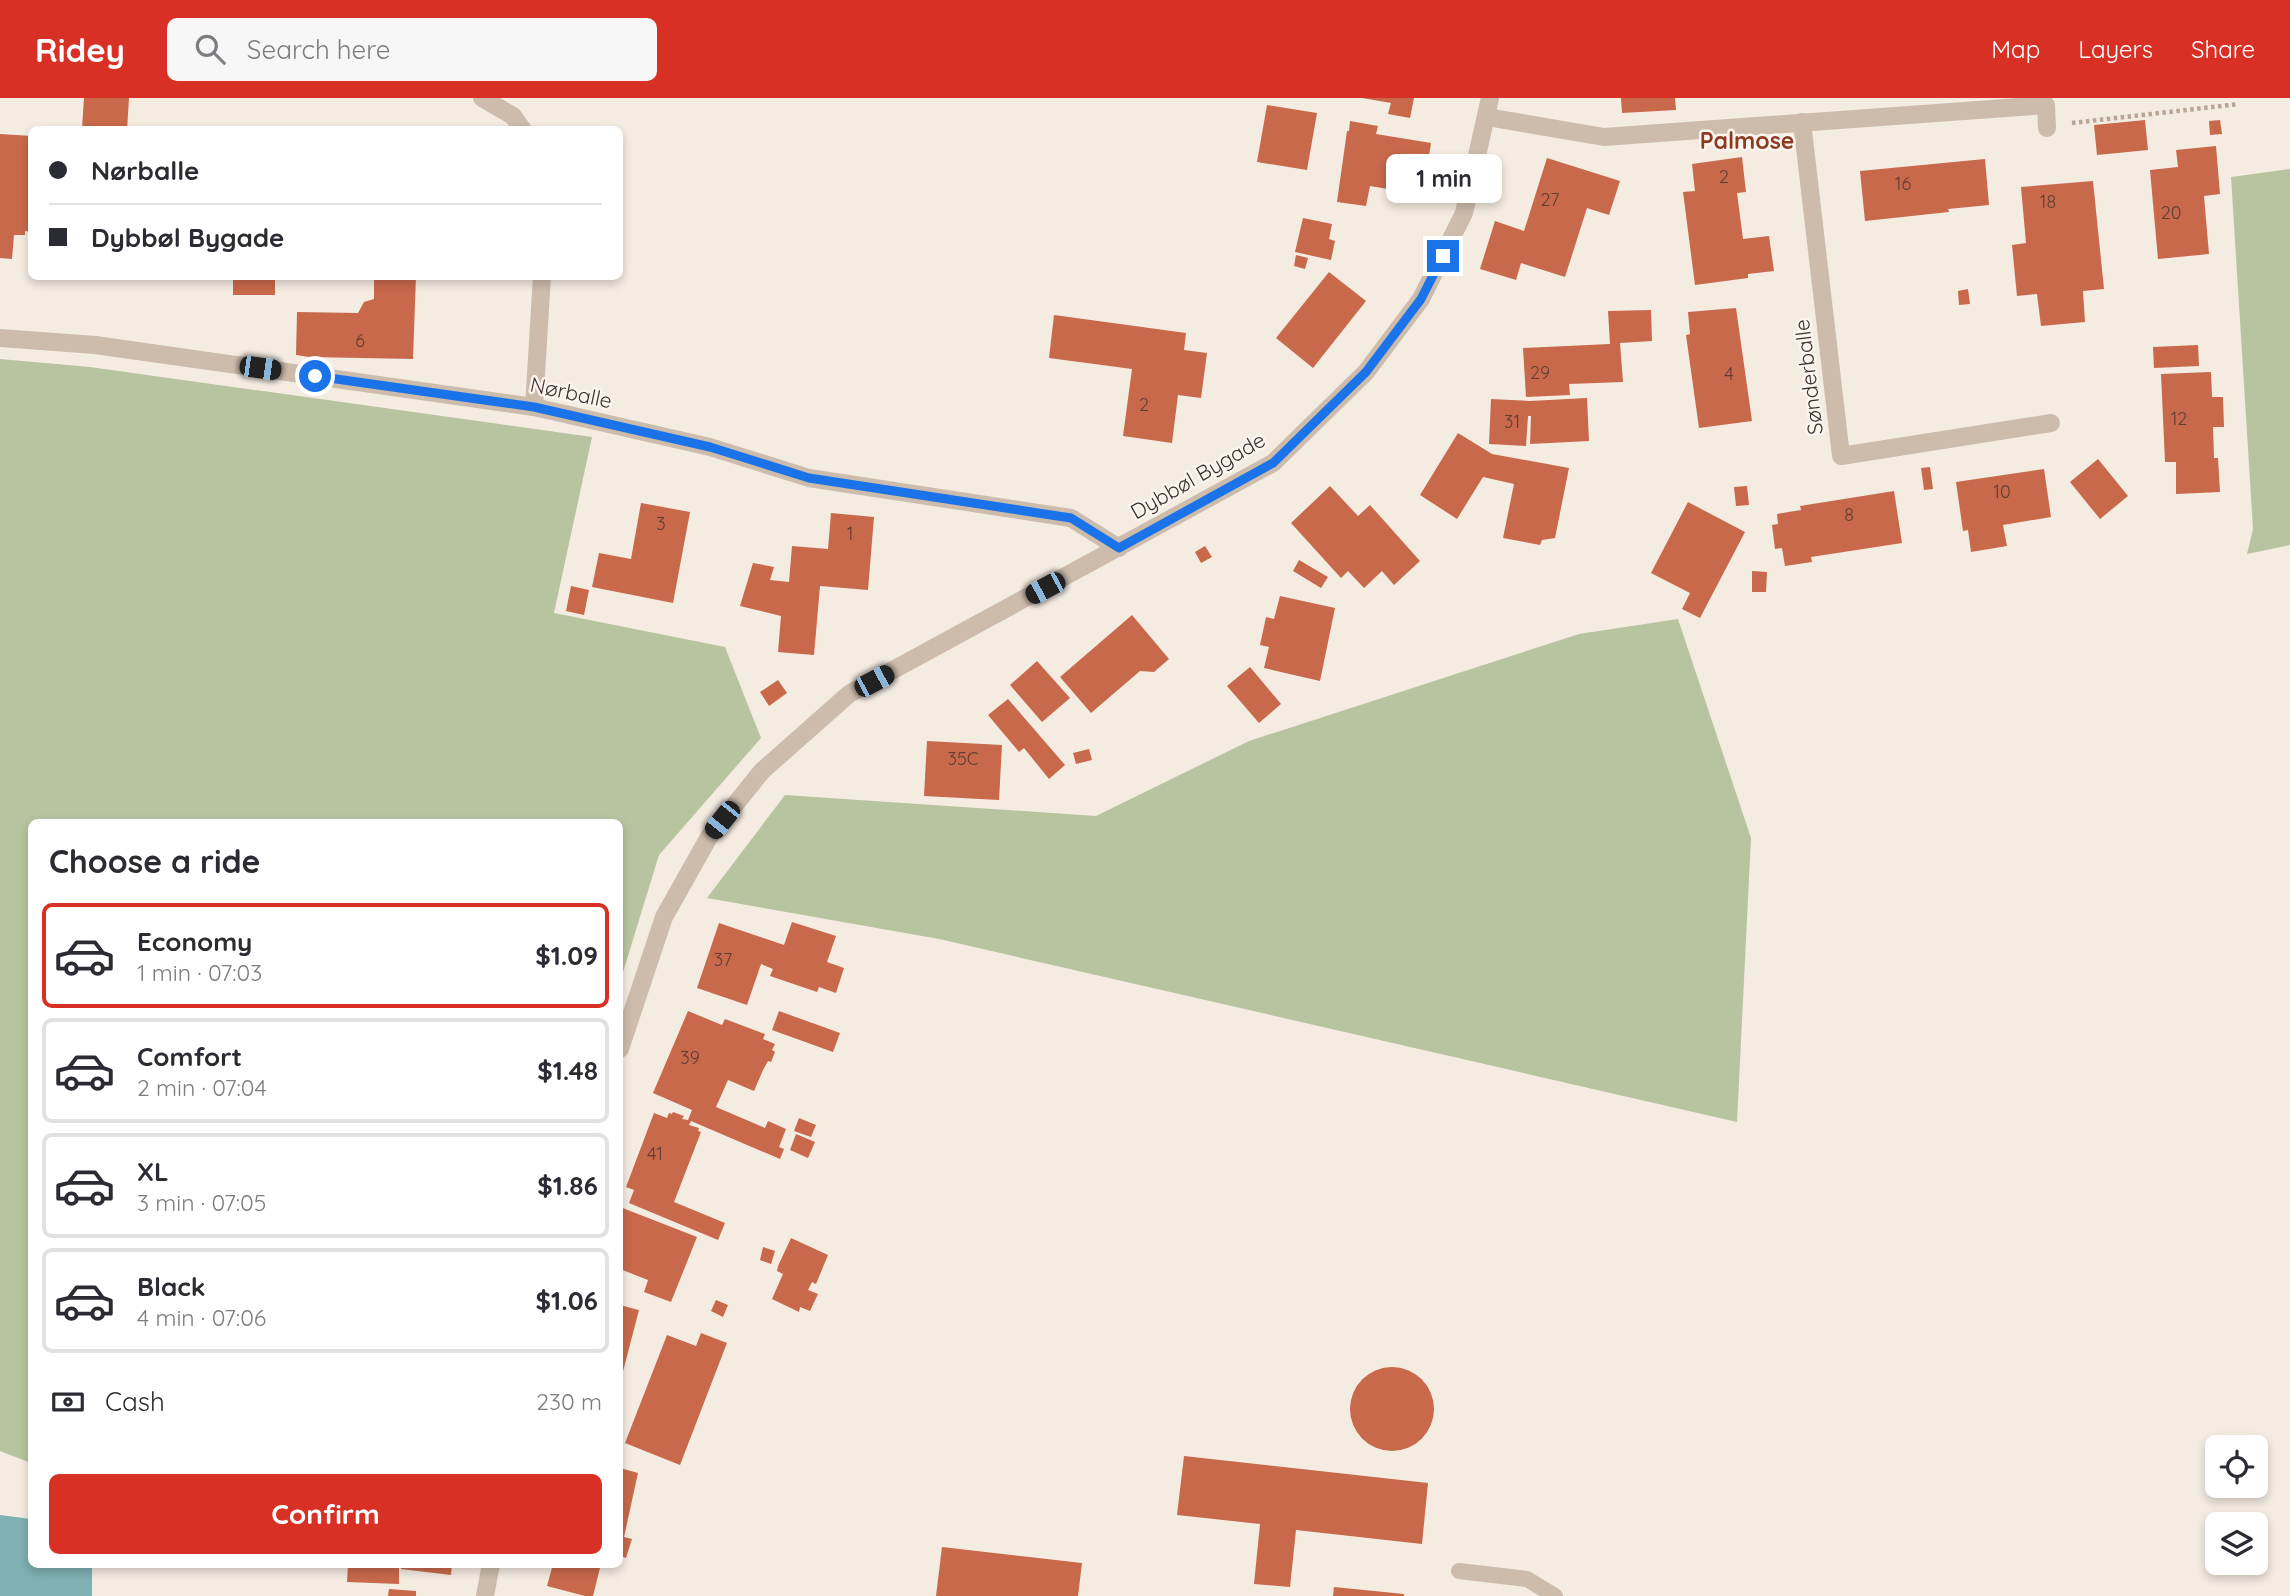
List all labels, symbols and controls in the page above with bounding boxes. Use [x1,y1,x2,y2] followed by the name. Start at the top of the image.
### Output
[167,18,657,81] search box
[35,29,125,70] text: Ridey
[191,30,229,68] icon: search
[247,33,390,66] text: Search here
[1991,34,2040,64] text: Map
[2078,34,2153,64] text: Layers
[2191,34,2255,64] text: Share
[1700,126,1794,155] district label: Palmose
[91,154,199,187] text: Nørballe
[1385,155,1501,204] callout: 1 min
[1416,164,1472,193] text: 1 min
[1719,165,1729,188] house number: 2
[1895,172,1911,195] house number: 16
[1541,188,1559,211] house number: 27
[2040,190,2056,213] house number: 18
[2161,201,2181,224] house number: 20
[91,221,284,254] text: Dybbøl Bygade
[1427,240,1459,272] route end
[1788,318,1828,436] street label: Sønderballe
[355,329,365,352] house number: 6
[238,355,283,381] car
[299,360,331,392] route start
[1530,361,1550,384] house number: 29
[1724,362,1734,385] house number: 4
[528,371,614,413] street label: Nørballe
[1139,393,1149,416] house number: 2
[2171,407,2187,430] house number: 12
[1504,410,1520,433] house number: 31
[1125,426,1270,524] street label: Dybbøl Bygade
[1993,480,2011,503] house number: 10
[1844,503,1854,526] house number: 8
[656,512,666,535] house number: 3
[847,522,853,545] house number: 1
[1022,569,1069,607] car
[851,662,898,700] car
[948,747,979,770] house number: 35C
[701,797,744,843] car
[49,841,261,881] text: Choose a ride
[53,924,116,987] icon: car
[137,925,252,958] text: Economy
[535,939,598,972] text: $1.09
[714,948,732,971] house number: 37
[137,958,262,987] text: 1 min · 07:03
[53,1039,116,1102] icon: car
[137,1040,242,1073] text: Comfort
[680,1046,700,1069] house number: 39
[537,1054,598,1087] text: $1.48
[137,1073,267,1102] text: 2 min · 07:04
[647,1142,663,1165] house number: 41
[53,1154,116,1217] icon: car
[137,1155,169,1188] text: XL
[537,1169,598,1202] text: $1.86
[137,1188,266,1217] text: 3 min · 07:05
[53,1269,116,1332] icon: car
[137,1270,206,1303] text: Black
[536,1284,598,1317] text: $1.06
[137,1303,266,1332] text: 4 min · 07:06
[49,1383,87,1421] icon: cash
[105,1385,165,1418] text: Cash
[536,1387,602,1416] text: 230 m
[2205,1435,2268,1575] map controls
[2205,1435,2268,1498] button: locate
[49,1474,602,1554] button: Confirm
[2205,1512,2268,1575] button: layers

